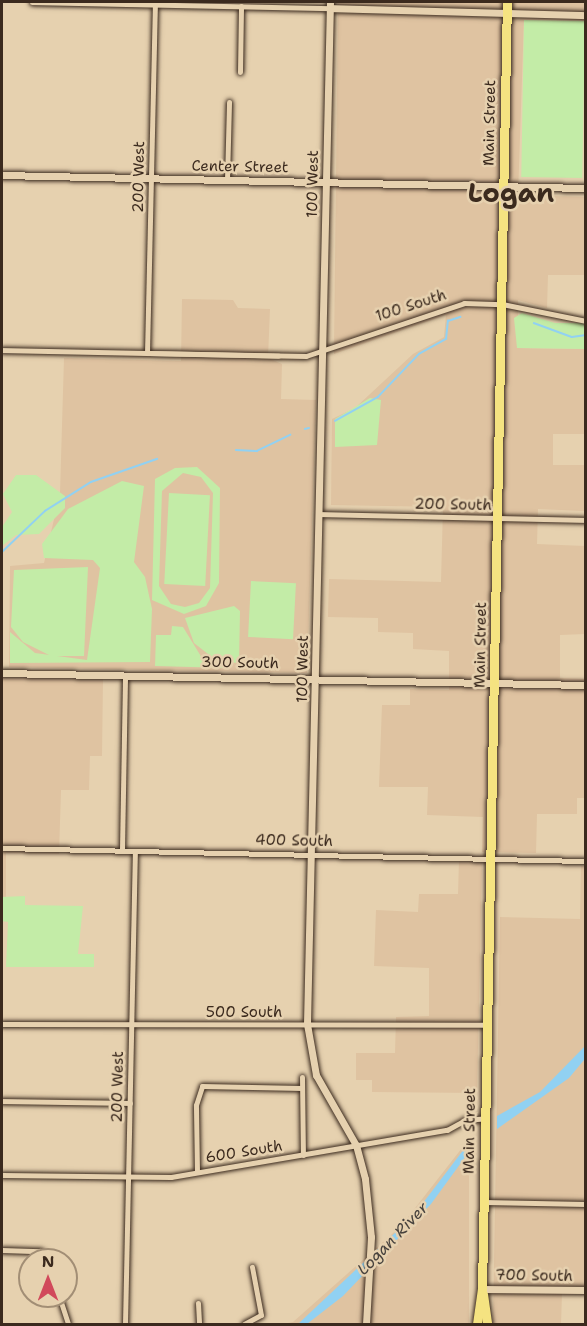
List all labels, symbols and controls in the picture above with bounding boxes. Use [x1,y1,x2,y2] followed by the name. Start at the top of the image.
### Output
[480,80,500,166] street label: Main Street
[129,141,149,213] street label: 200 West
[303,150,323,218] street label: 100 West
[191,157,289,177] street label: Center Street
[468,177,554,209] district label: Logan
[373,286,449,326] street label: 100 South
[414,495,492,515] street label: 200 South
[471,602,491,688] street label: Main Street
[293,635,313,703] street label: 100 West
[201,653,279,673] street label: 300 South
[255,831,333,851] street label: 400 South
[206,1004,282,1022] street label: 500 South
[108,1051,128,1123] street label: 200 West
[460,1088,480,1174] street label: Main Street
[204,1137,284,1167] street label: 600 South
[354,1199,432,1279] water label: Logan River
[18,1248,78,1308] north arrow
[42,1251,54,1272] text: N
[495,1266,573,1286] street label: 700 South

